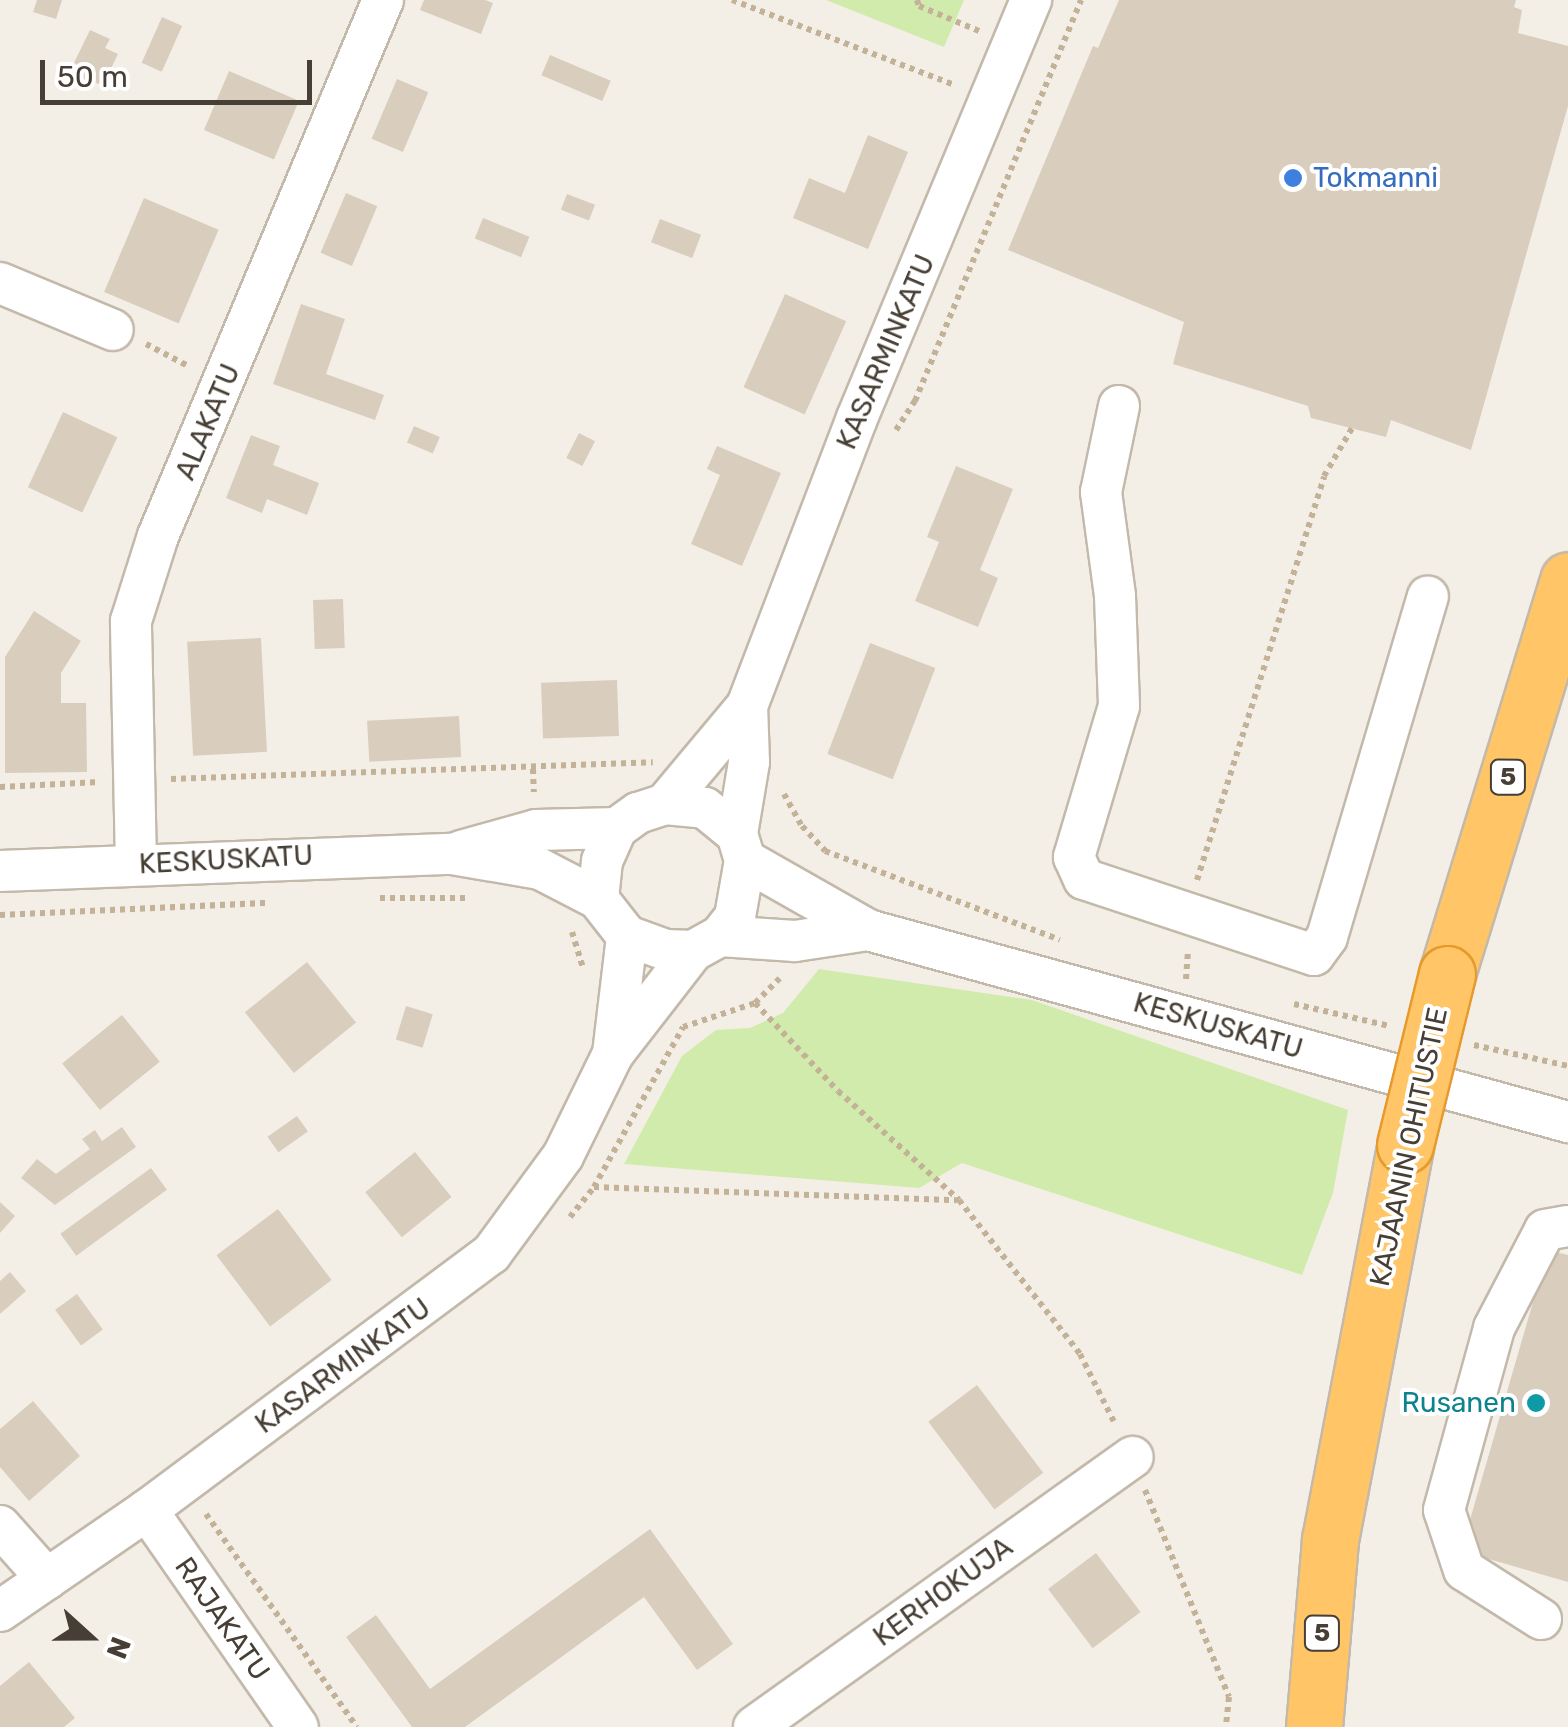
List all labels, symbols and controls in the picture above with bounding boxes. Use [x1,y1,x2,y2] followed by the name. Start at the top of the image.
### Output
[45,40,318,102] scale bar
[57,59,128,95] text: 50 m
[1313,161,1438,195] place label: Tokmanni
[1282,167,1304,189] marker: Tokmanni
[830,250,942,454] street label: KASARMINKATU
[169,359,247,485] street label: ALAKATU
[1488,757,1528,797] road number: 5
[138,839,314,881] street label: KESKUSKATU
[1130,986,1306,1066] street label: KESKUSKATU
[1363,1005,1455,1289] street label: KAJAANIN OHITUSTIE
[249,1291,437,1441] street label: KASARMINKATU
[1401,1386,1516,1420] place label: Rusanen
[1525,1392,1547,1414] marker: Rusanen
[867,1530,1019,1654] street label: KERHOKUJA
[167,1551,277,1687] street label: RAJAKATU
[40,1587,140,1687] north arrow
[1302,1613,1342,1653] road number: 5
[99,1633,137,1663] text: N

